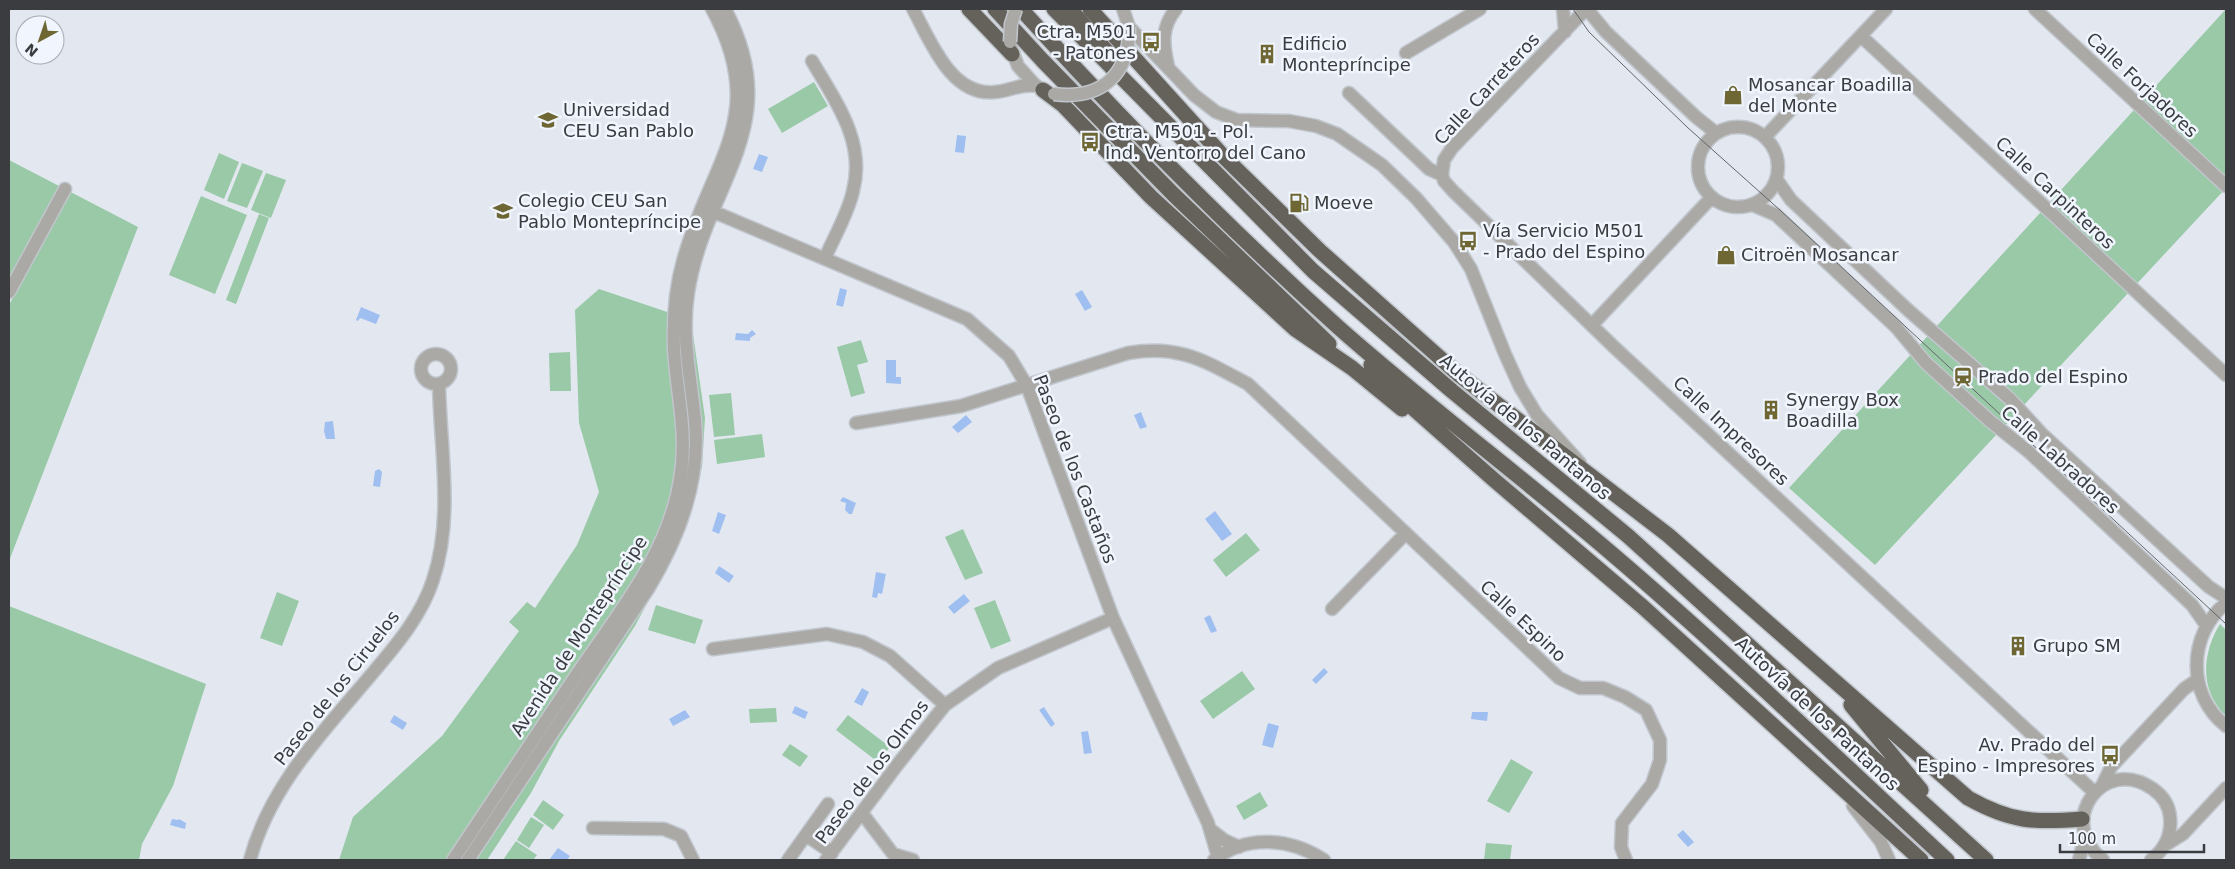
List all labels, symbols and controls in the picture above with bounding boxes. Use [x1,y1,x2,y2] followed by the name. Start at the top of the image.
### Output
[15,15,65,65] north arrow
[1037,21,1136,63] place label: Ctra. M501 - Patones
[2082,28,2202,142] street label: Calle Forjadores
[1430,29,1544,149] street label: Calle Carreteros
[1140,31,1162,53] bus stop icon: Ctra. M501 - Patones
[1282,33,1411,75] place label: Edificio Montepríncipe
[22,40,41,60] text: N
[1256,43,1278,65] building icon: Edificio Montepríncipe
[1748,74,1912,116] place label: Mosancar Boadilla del Monte
[1722,84,1744,106] shop icon: Mosancar Boadilla del Monte
[563,99,694,141] place label: Universidad CEU San Pablo
[537,109,559,131] school or university icon: Universidad CEU San Pablo
[1105,121,1306,163] place label: Ctra. M501 - Pol. Ind. Ventorro del Cano
[1079,131,1101,153] bus stop icon: Ctra. M501 - Pol. Ind. Ventorro del Cano
[1992,132,2119,253] street label: Calle Carpinteros
[518,190,701,232] place label: Colegio CEU San Pablo Montepríncipe
[1288,192,1310,214] fuel station icon: Moeve
[1314,192,1373,213] place label: Moeve
[492,200,514,222] school or university icon: Colegio CEU San Pablo Montepríncipe
[1483,220,1645,262] place label: Vía Servicio M501 - Prado del Espino
[1457,230,1479,252] bus stop icon: Vía Servicio M501 - Prado del Espino
[1715,244,1737,266] shop icon: Citroën Mosancar
[1741,244,1899,265] place label: Citroën Mosancar
[1436,349,1615,504] street label: Autovía de los Pantanos
[1952,366,1974,388] station icon: Prado del Espino
[1978,366,2128,387] place label: Prado del Espino
[1030,371,1121,566] street label: Paseo de los Castaños
[1669,372,1794,490] street label: Calle Impresores
[1786,389,1899,431] place label: Synergy Box Boadilla
[1760,399,1782,421] building icon: Synergy Box Boadilla
[1997,401,2124,518] street label: Calle Labradores
[506,532,651,740] street label: Avenida de Montepríncipe
[1476,575,1571,666] street label: Calle Espino
[270,606,404,769] street label: Paseo de los Ciruelos
[1731,632,1903,795] street label: Autovía de los Pantanos
[2007,635,2029,657] building icon: Grupo SM
[2033,635,2121,656] place label: Grupo SM
[811,696,933,848] street label: Paseo de los Olmos
[1917,734,2095,776] place label: Av. Prado del Espino - Impresores
[2099,744,2121,766] bus stop icon: Av. Prado del Espino - Impresores
[2060,822,2204,854] scale bar
[2068,830,2116,848] text: 100 m

